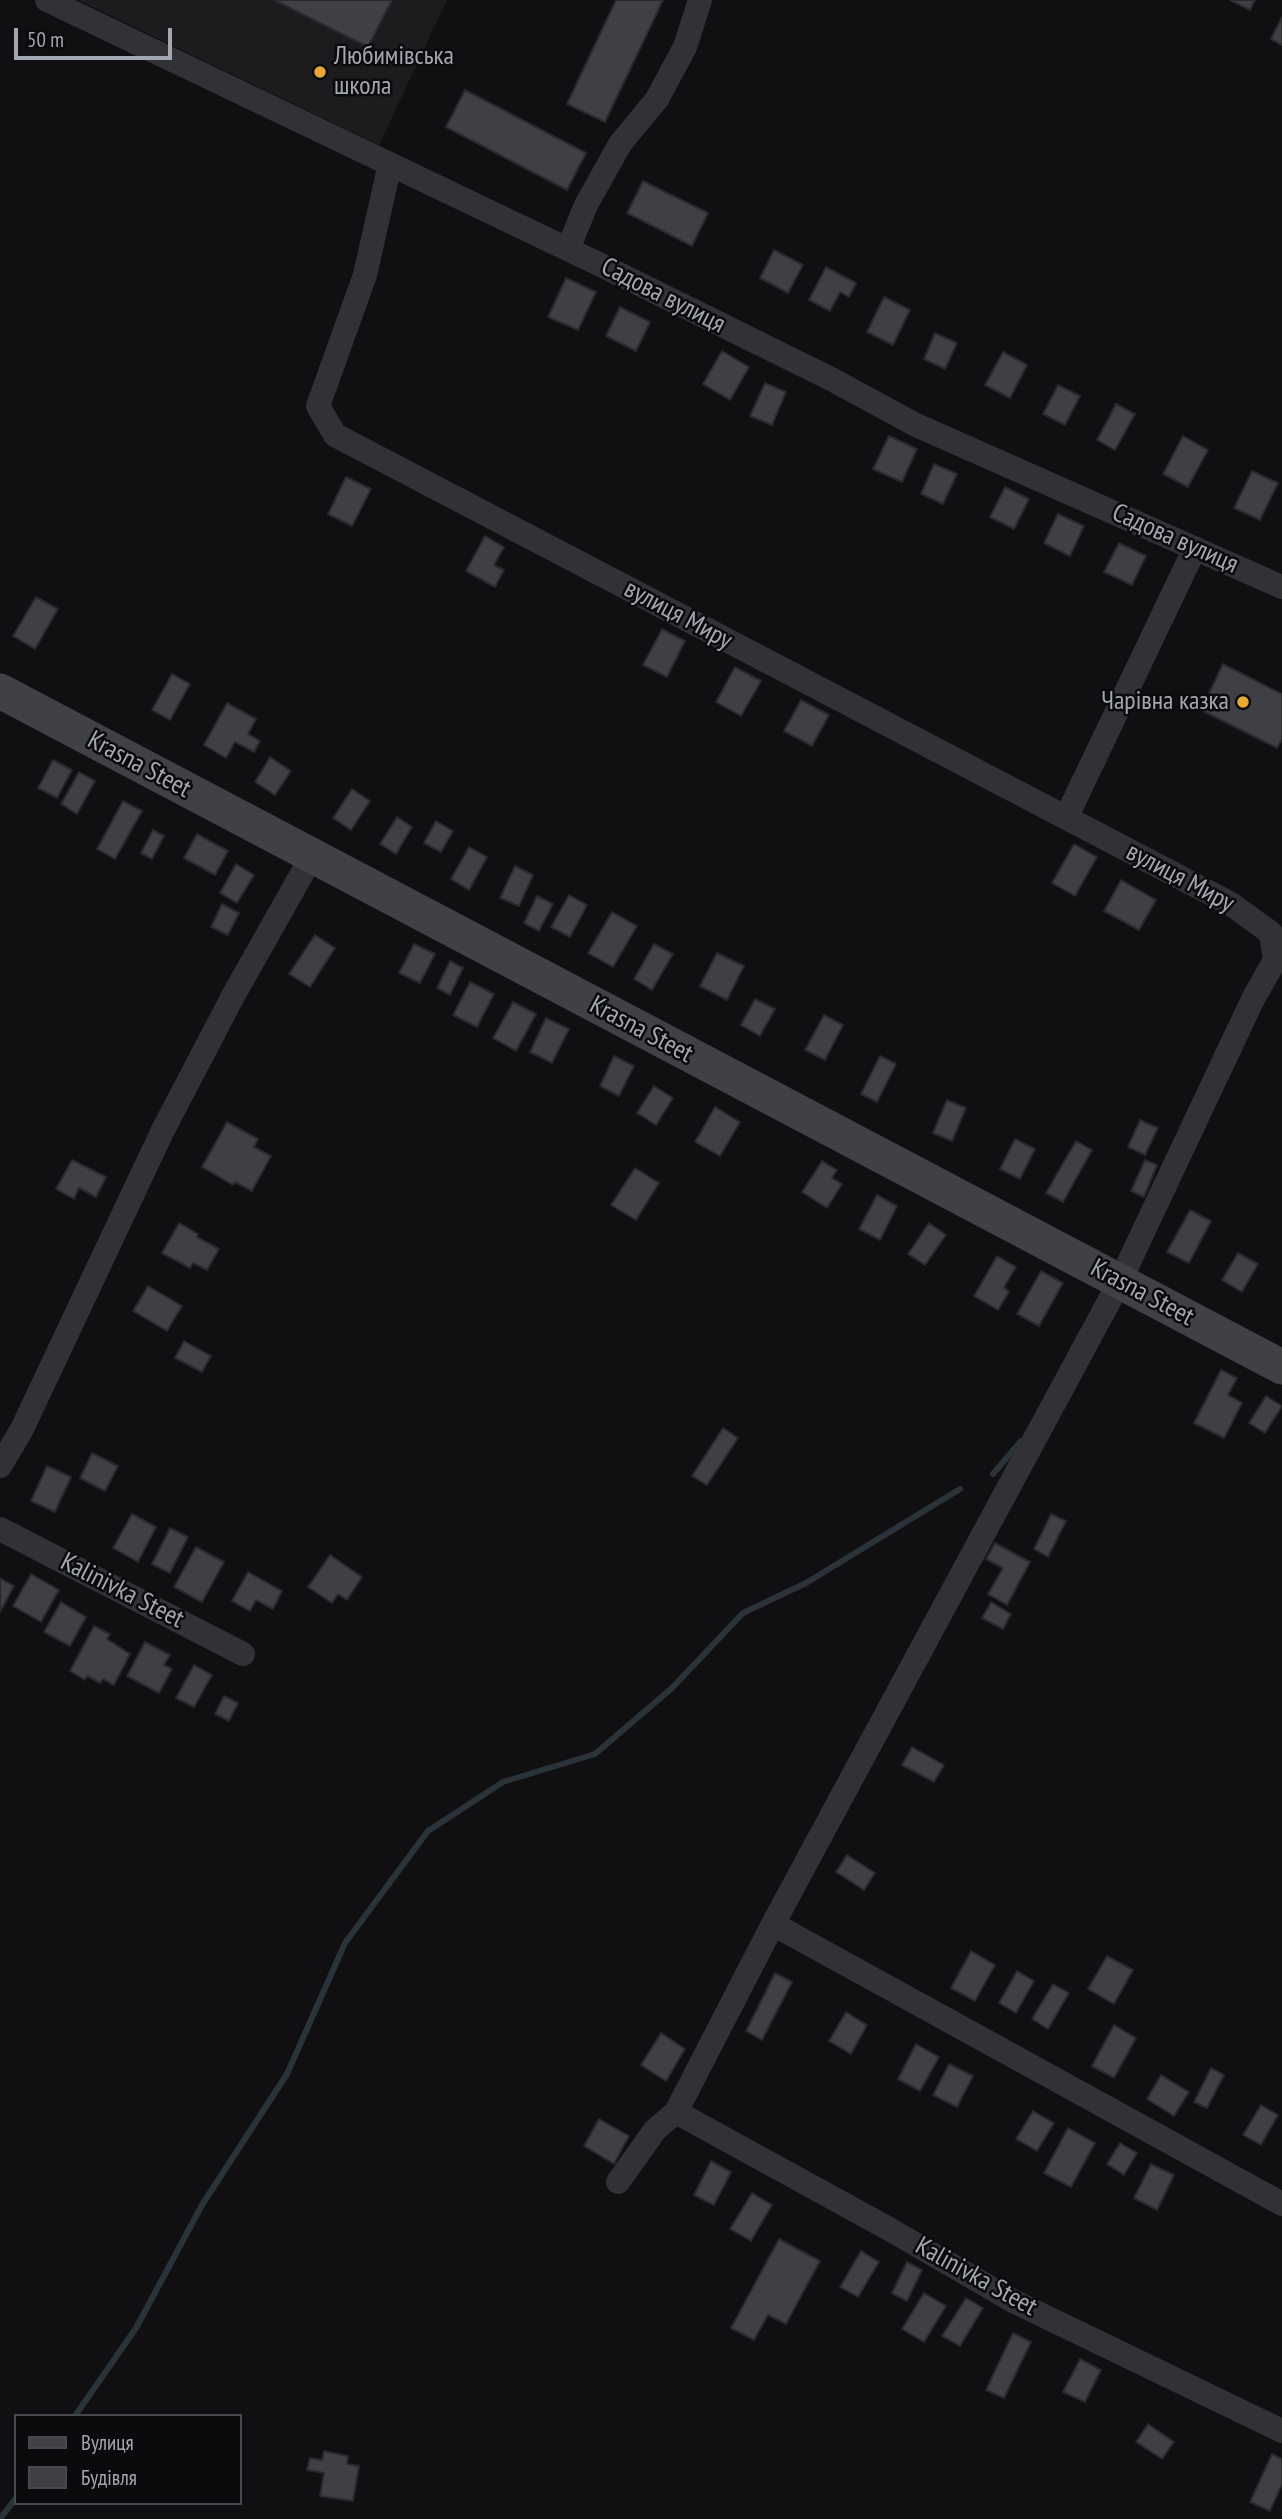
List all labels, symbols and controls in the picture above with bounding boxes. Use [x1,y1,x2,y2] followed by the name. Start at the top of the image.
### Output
[18,14,175,58] scale bar
[27,26,64,53] text: 50 m
[334,41,454,102] place label: Любимівська школа
[312,64,328,80] marker: Любимівська школа
[596,251,730,341] street label: Садова вулиця
[1107,497,1243,581] street label: Садова вулиця
[619,574,737,656] street label: вулиця Миру
[1101,686,1229,718] place label: Чарівна казка
[1235,694,1251,710] marker: Чарівна казка
[82,725,196,805] street label: Krasna Steet
[1121,837,1239,919] street label: вулиця Миру
[584,990,698,1070] street label: Krasna Steet
[1085,1253,1199,1333] street label: Krasna Steet
[55,1547,189,1635] street label: Kalinivka Steet
[910,2231,1042,2323] street label: Kalinivka Steet
[14,2414,242,2505] legend
[81,2429,134,2456] text: Вулиця
[81,2464,137,2491] text: Будівля

